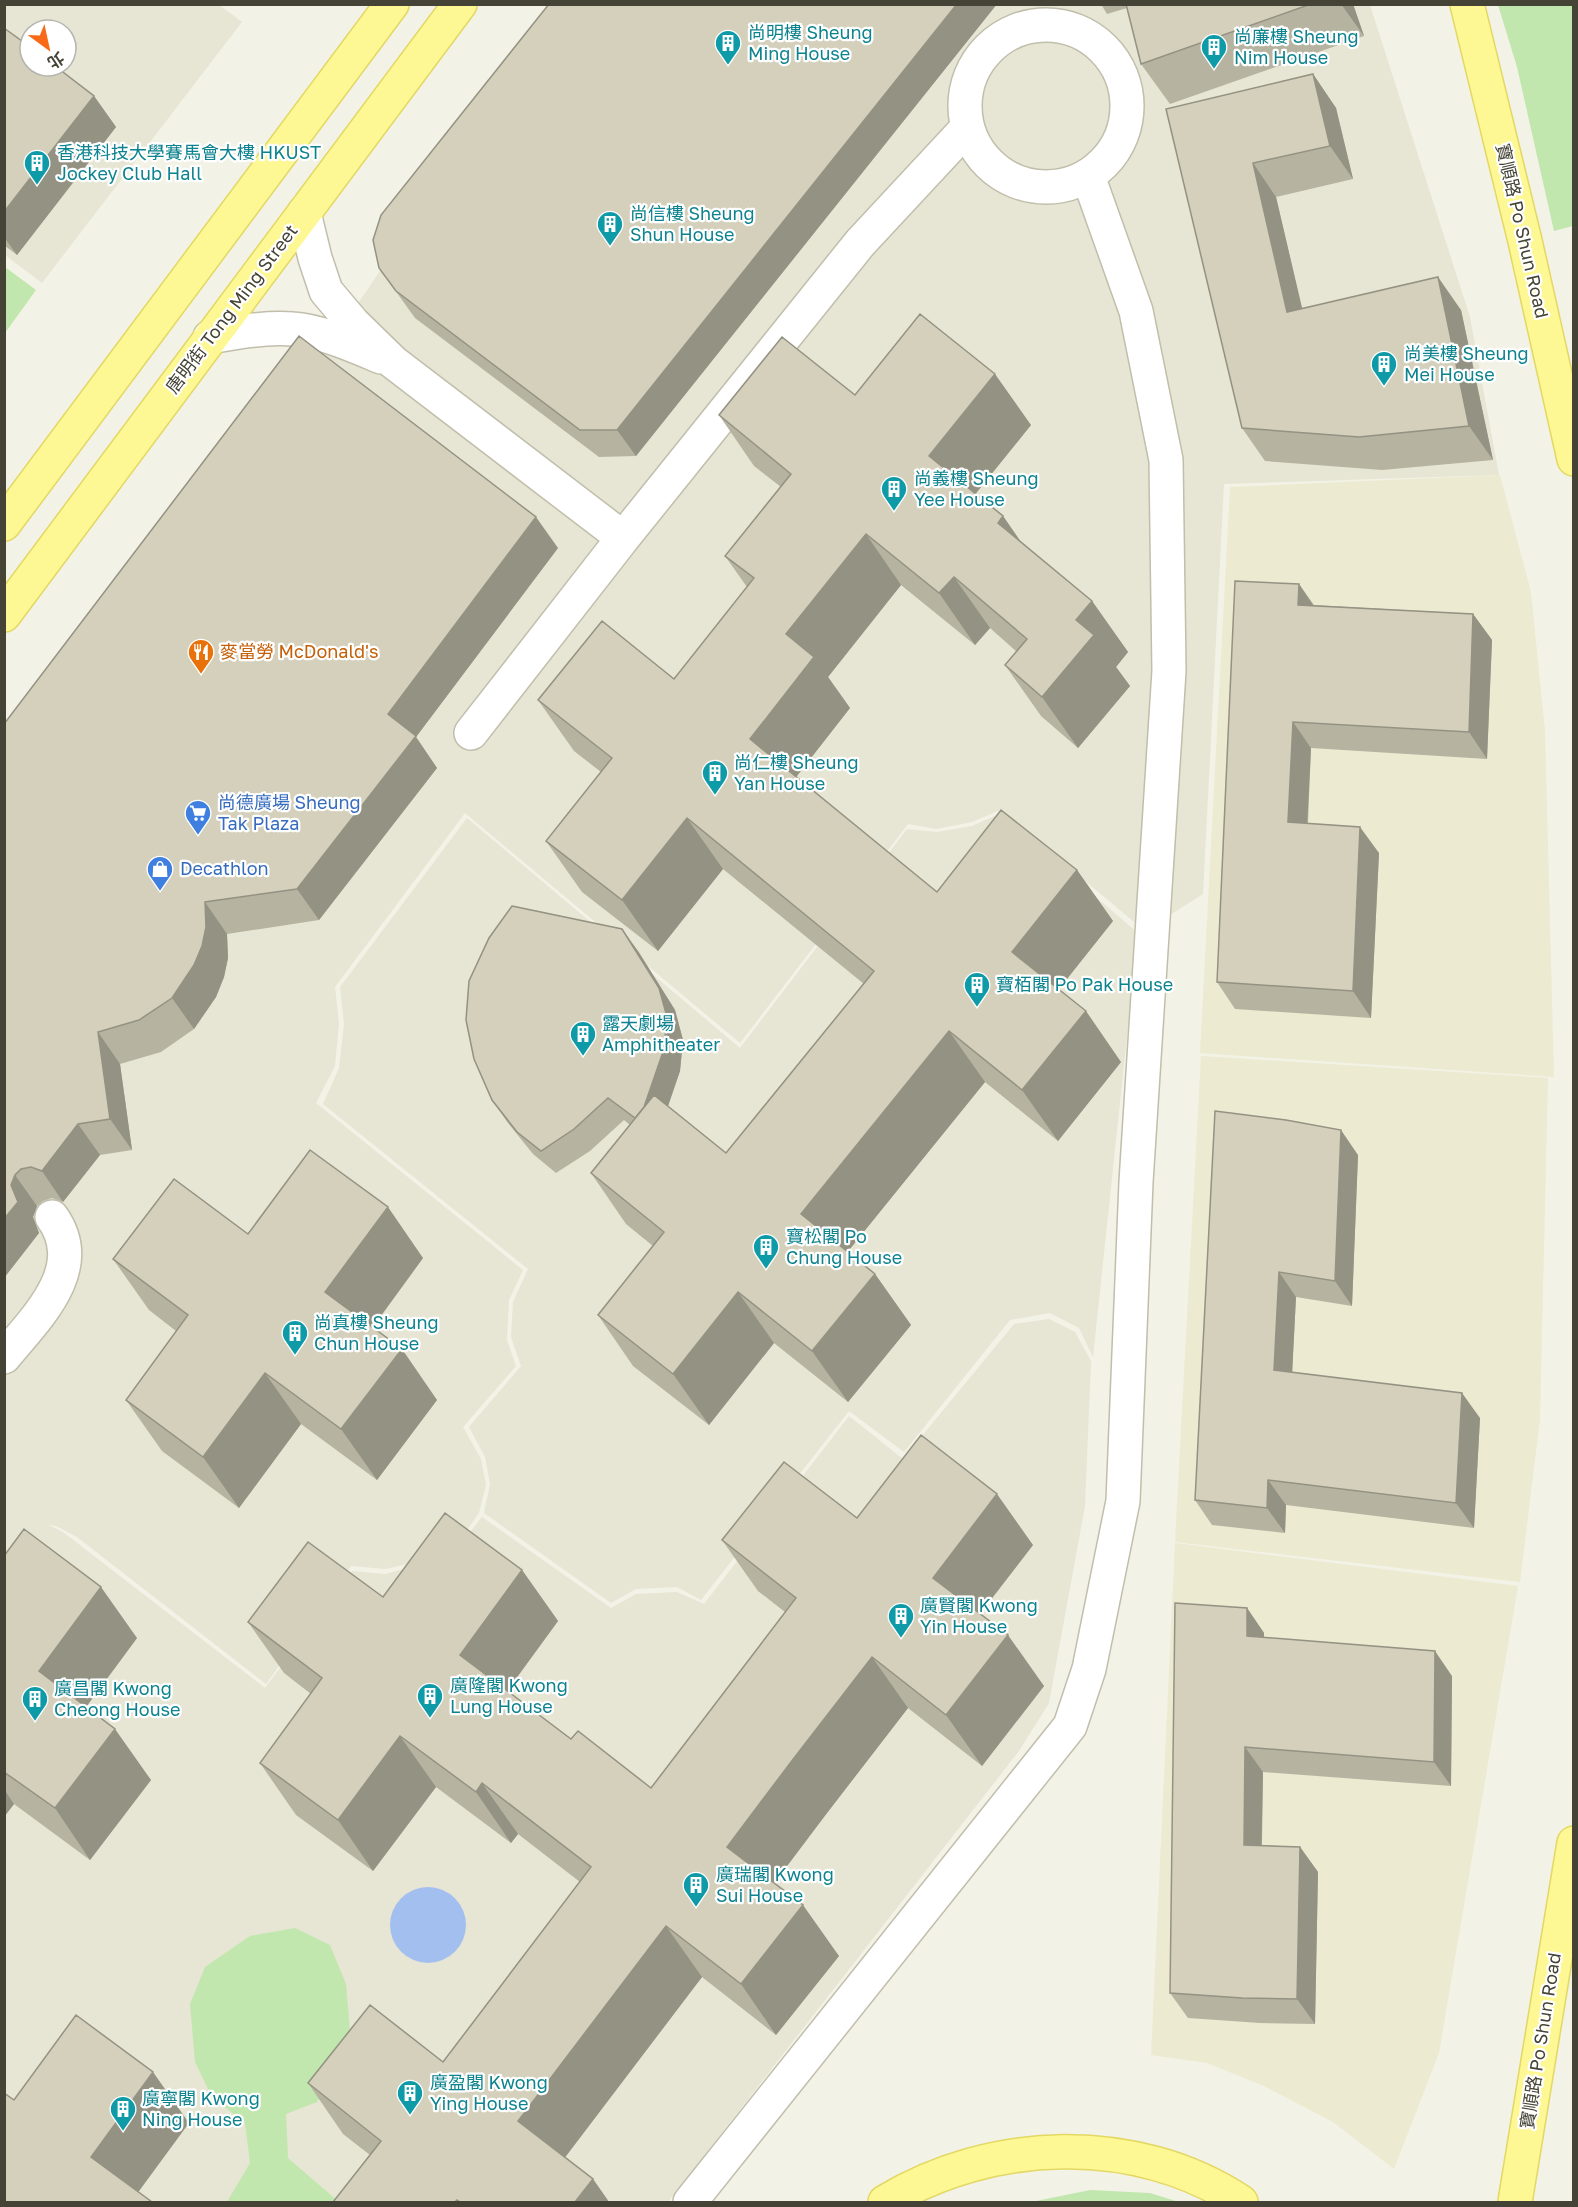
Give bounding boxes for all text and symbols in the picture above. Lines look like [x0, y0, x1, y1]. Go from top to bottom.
north arrow [18, 18, 78, 78]
place label: 尚明樓 Sheung Ming House [748, 21, 873, 64]
place label: 尚廉樓 Sheung Nim House [1234, 25, 1359, 68]
building icon: 尚明樓 Sheung Ming House [713, 28, 743, 66]
building icon: 尚廉樓 Sheung Nim House [1199, 32, 1229, 70]
text: 北 [44, 48, 68, 73]
place label: 香港科技大學賽馬會大樓 HKUST Jockey Club Hall [57, 141, 321, 184]
street label: 寶順路 Po Shun Road [1492, 141, 1554, 320]
building icon: 香港科技大學賽馬會大樓 HKUST Jockey Club Hall [22, 148, 52, 186]
place label: 尚信樓 Sheung Shun House [630, 202, 755, 245]
building icon: 尚信樓 Sheung Shun House [595, 209, 625, 247]
street label: 唐明街 Tong Ming Street [161, 220, 302, 397]
place label: 尚美樓 Sheung Mei House [1404, 342, 1529, 385]
building icon: 尚美樓 Sheung Mei House [1369, 349, 1399, 387]
place label: 尚義樓 Sheung Yee House [914, 467, 1039, 510]
building icon: 尚義樓 Sheung Yee House [879, 474, 909, 512]
restaurant icon: 麥當勞 McDonald's [186, 637, 216, 675]
place label: 麥當勞 McDonald's [220, 640, 379, 662]
place label: 尚仁樓 Sheung Yan House [734, 751, 859, 794]
building icon: 尚仁樓 Sheung Yan House [700, 758, 730, 796]
place label: 尚德廣場 Sheung Tak Plaza [218, 791, 361, 834]
supermarket icon: 尚德廣場 Sheung Tak Plaza [183, 798, 213, 836]
shop icon: Decathlon [145, 854, 175, 892]
place label: Decathlon [180, 857, 269, 879]
building icon: 寶栢閣 Po Pak House [962, 970, 992, 1008]
place label: 寶栢閣 Po Pak House [996, 973, 1173, 995]
place label: 露天劇場 Amphitheater [602, 1012, 720, 1055]
building icon: 露天劇場 Amphitheater [568, 1019, 598, 1057]
place label: 寶松閣 Po Chung House [786, 1225, 902, 1268]
building icon: 寶松閣 Po Chung House [751, 1232, 781, 1270]
place label: 尚真樓 Sheung Chun House [314, 1311, 439, 1354]
building icon: 尚真樓 Sheung Chun House [280, 1318, 310, 1356]
place label: 廣賢閣 Kwong Yin House [920, 1594, 1038, 1637]
building icon: 廣賢閣 Kwong Yin House [886, 1601, 916, 1639]
place label: 廣隆閣 Kwong Lung House [450, 1674, 568, 1717]
place label: 廣昌閣 Kwong Cheong House [54, 1677, 181, 1720]
building icon: 廣隆閣 Kwong Lung House [415, 1681, 445, 1719]
building icon: 廣昌閣 Kwong Cheong House [20, 1684, 50, 1722]
place label: 廣瑞閣 Kwong Sui House [716, 1863, 834, 1906]
building icon: 廣瑞閣 Kwong Sui House [681, 1870, 711, 1908]
street label: 寶順路 Po Shun Road [1515, 1951, 1565, 2131]
place label: 廣盈閣 Kwong Ying House [430, 2071, 548, 2114]
building icon: 廣盈閣 Kwong Ying House [395, 2078, 425, 2116]
place label: 廣寧閣 Kwong Ning House [142, 2087, 260, 2130]
building icon: 廣寧閣 Kwong Ning House [108, 2094, 138, 2132]

